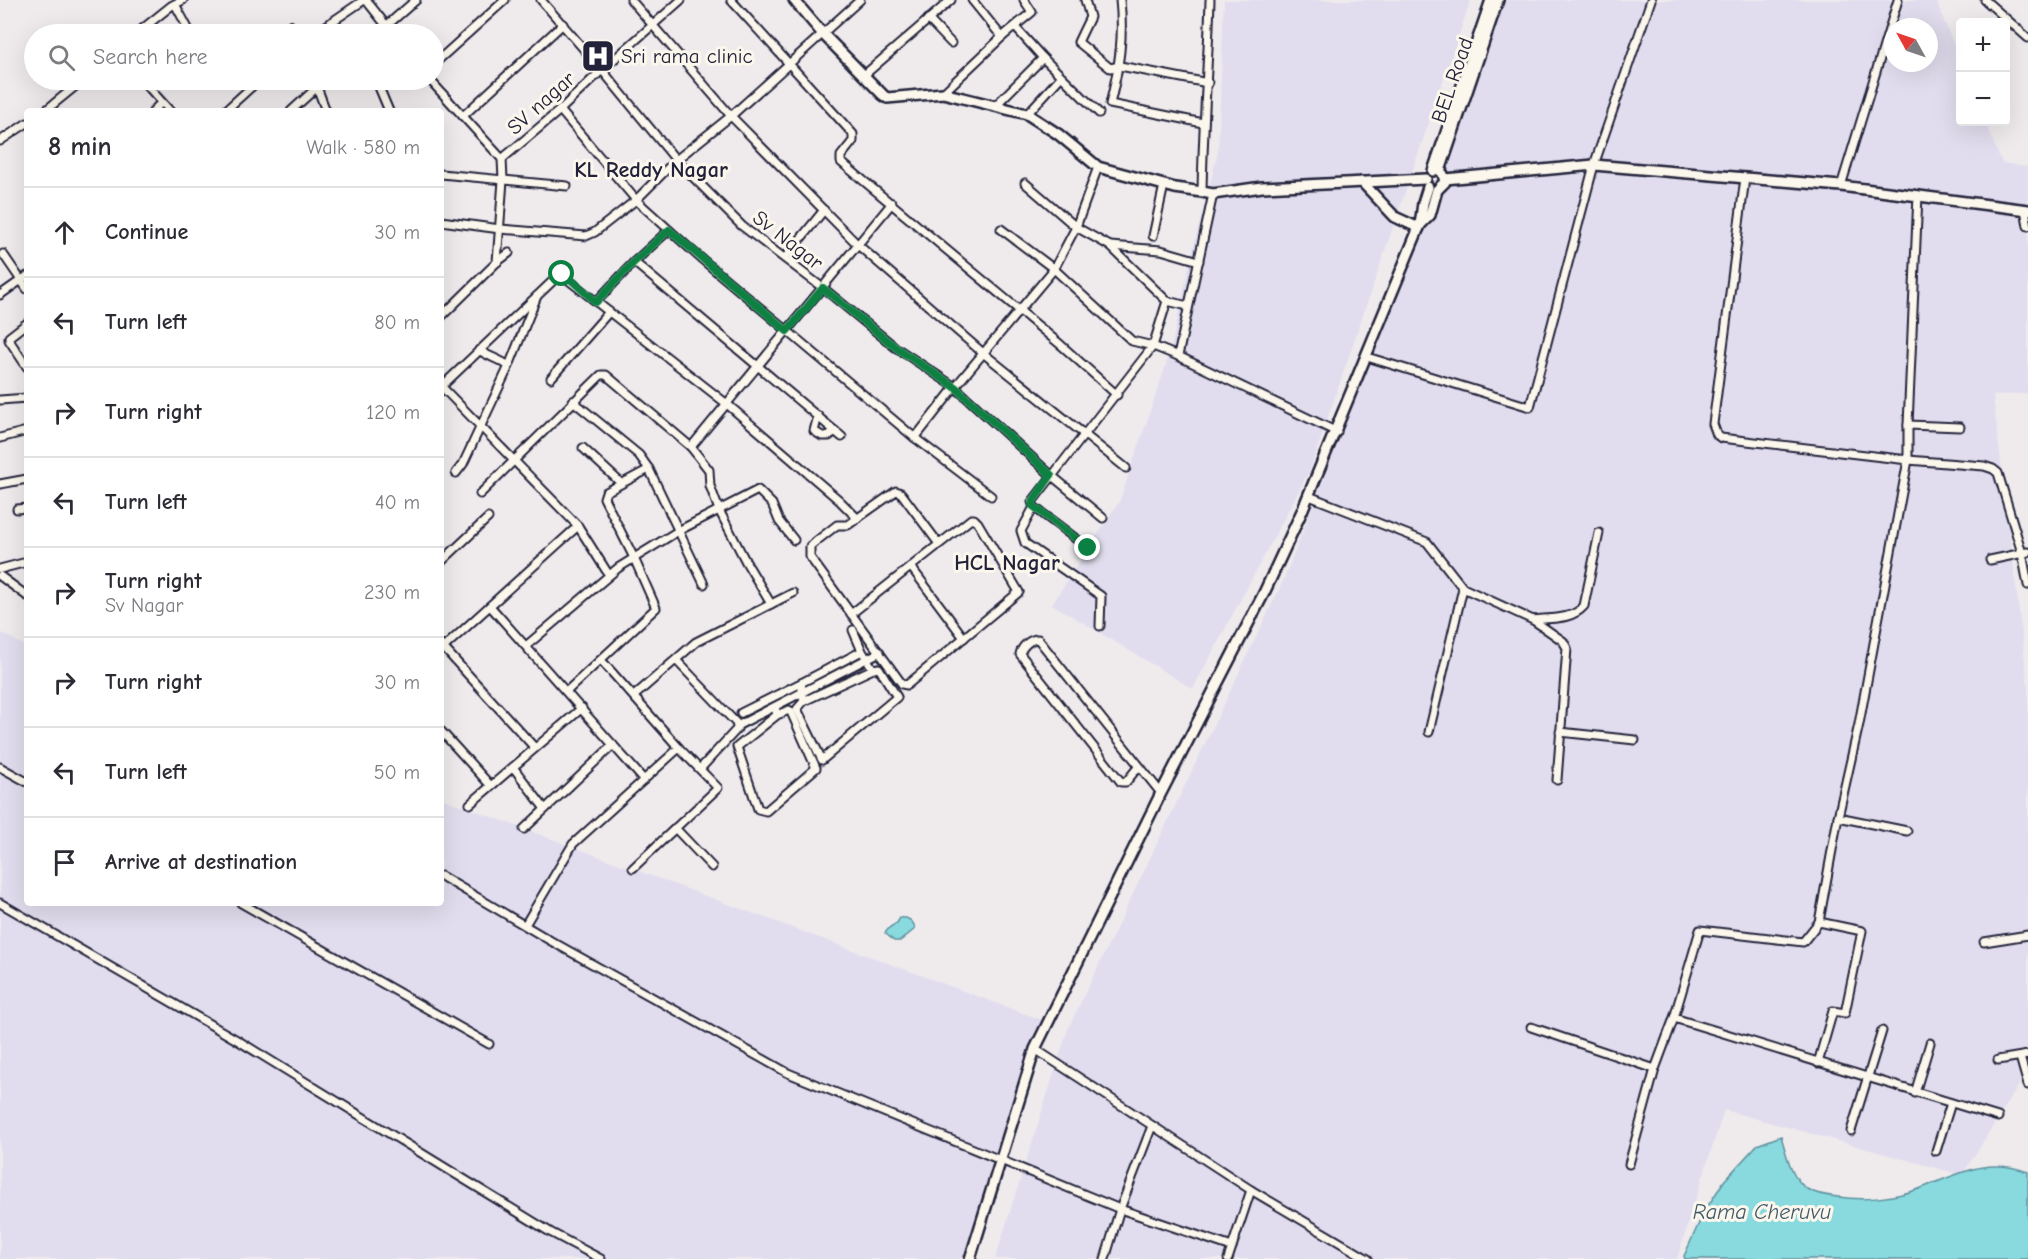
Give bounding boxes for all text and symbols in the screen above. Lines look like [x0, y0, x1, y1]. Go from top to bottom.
north arrow [1884, 18, 1938, 72]
map controls [1956, 18, 2010, 126]
button: + [1956, 18, 2010, 72]
search box [24, 24, 444, 90]
street label: BEL Road [1426, 34, 1478, 126]
hospital icon: Sri rama clinic [580, 38, 616, 74]
icon: search [45, 41, 78, 74]
text: Search here [93, 44, 208, 70]
place label: Sri rama clinic [621, 44, 753, 68]
street label: SV nagar [502, 66, 580, 140]
button: − [1956, 72, 2010, 126]
text: 8 min [48, 132, 112, 162]
text: Walk · 580 m [306, 136, 420, 159]
district label: KL Reddy Nagar [574, 157, 728, 183]
street label: Sv Nagar [748, 205, 828, 275]
icon: ahead [48, 216, 81, 249]
text: Continue [105, 219, 188, 245]
text: 30 m [374, 221, 420, 244]
route start [548, 260, 574, 286]
icon: left [48, 306, 81, 339]
text: Turn left [105, 309, 187, 335]
text: 80 m [374, 311, 420, 334]
icon: right [48, 396, 81, 429]
text: Turn right [105, 399, 202, 425]
text: 120 m [366, 401, 420, 424]
icon: left [48, 486, 81, 519]
text: Turn left [105, 489, 187, 515]
text: 40 m [375, 491, 420, 514]
route end [1074, 534, 1100, 560]
district label: HCL Nagar [954, 550, 1060, 576]
text: Turn right [105, 568, 202, 594]
icon: right [48, 576, 81, 609]
text: 230 m [364, 581, 420, 604]
text: Sv Nagar [105, 594, 183, 617]
icon: right [48, 666, 81, 699]
text: Turn right [105, 669, 202, 695]
text: 30 m [374, 671, 420, 694]
icon: left [48, 756, 81, 789]
text: Turn left [105, 759, 187, 785]
text: 50 m [374, 761, 420, 784]
icon: arrive [48, 846, 81, 879]
text: Arrive at destination [105, 849, 297, 875]
water label: Rama Cheruvu [1693, 1199, 1831, 1225]

